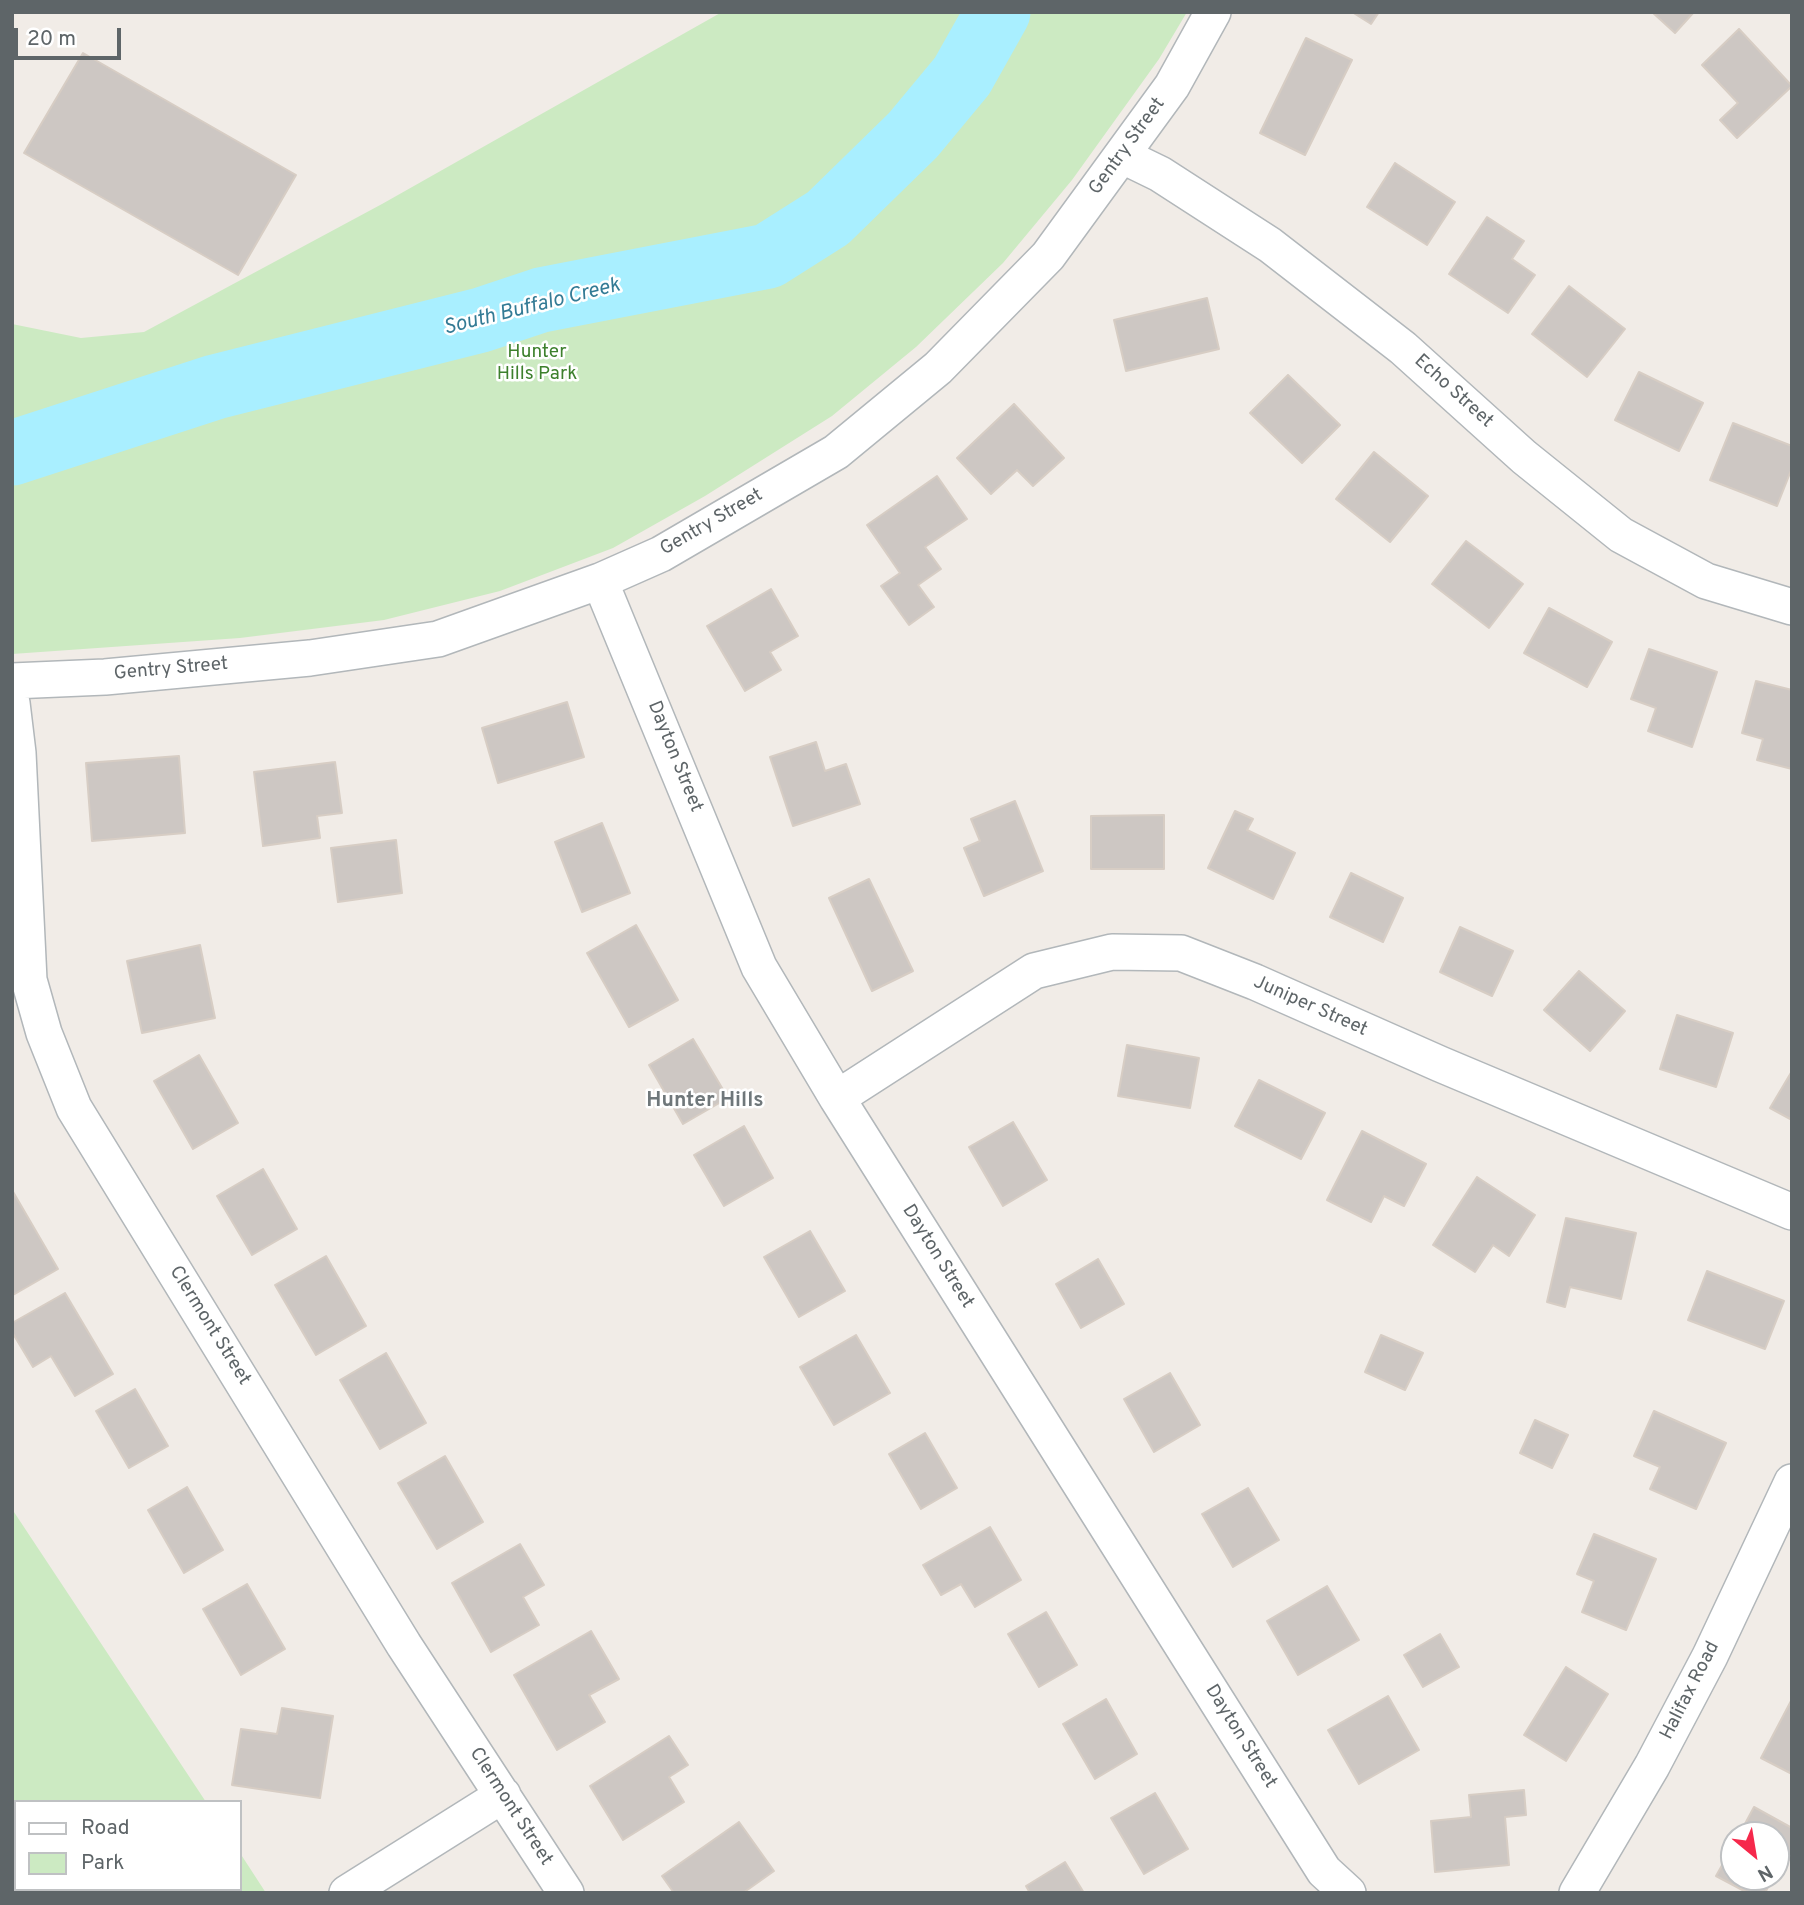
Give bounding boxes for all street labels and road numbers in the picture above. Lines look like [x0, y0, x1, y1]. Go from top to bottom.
street label: Gentry Street [1085, 94, 1171, 200]
street label: Echo Street [1409, 351, 1497, 433]
street label: Gentry Street [657, 484, 767, 562]
street label: Gentry Street [113, 654, 229, 686]
street label: Dayton Street [641, 698, 707, 816]
street label: Juniper Street [1249, 972, 1371, 1042]
street label: Dayton Street [896, 1201, 978, 1313]
street label: Clermont Street [163, 1262, 255, 1390]
street label: Halifax Road [1656, 1638, 1726, 1744]
street label: Dayton Street [1199, 1681, 1281, 1793]
street label: Clermont Street [463, 1744, 557, 1870]

